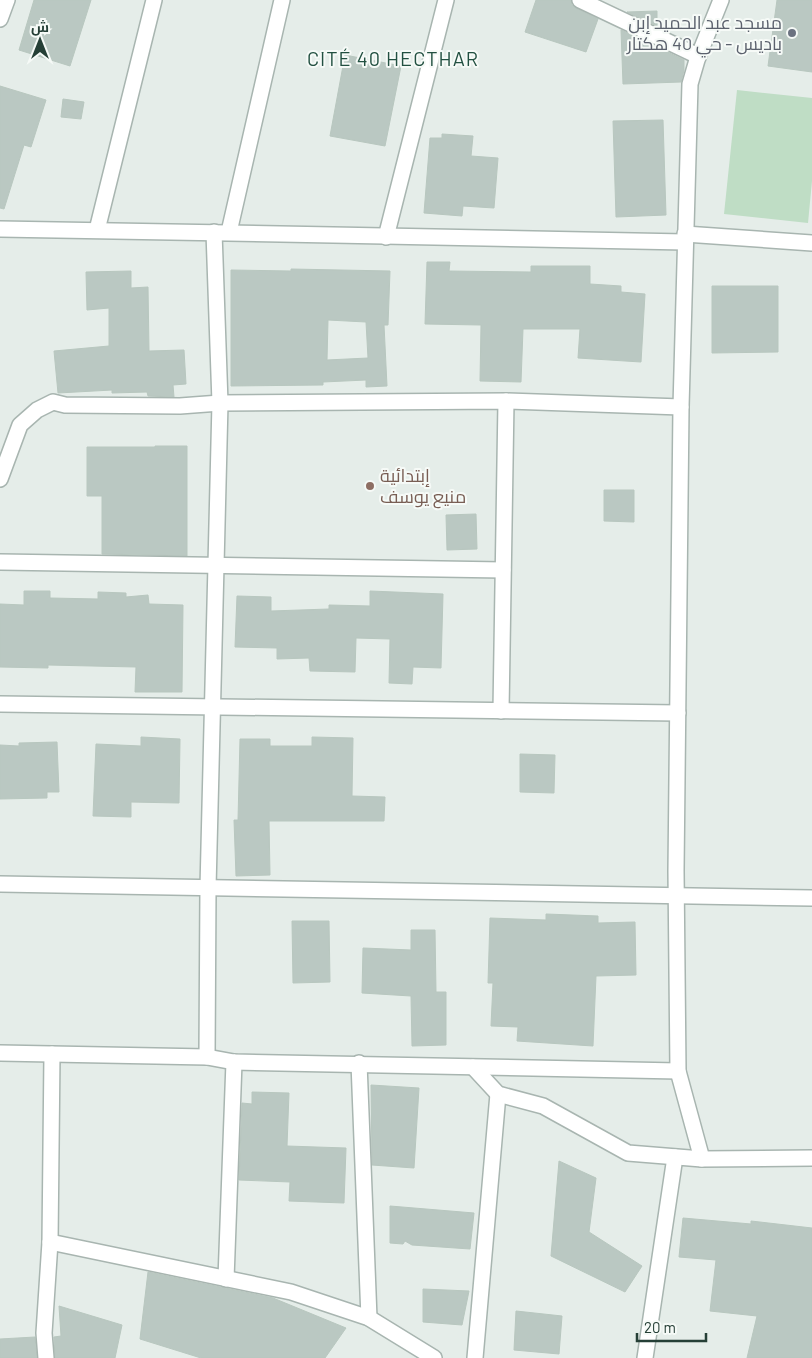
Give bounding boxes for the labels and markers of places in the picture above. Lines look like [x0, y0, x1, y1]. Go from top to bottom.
place label: مسجد عبد الحميد إبن باديس - حي 40 هكتار [626, 11, 782, 58]
marker: مسجد عبد الحميد إبن باديس - حي 40 هكتار [786, 27, 798, 39]
place label: إبتدائية منيع يوسف [380, 464, 466, 509]
marker: إبتدائية منيع يوسف [364, 480, 376, 492]

